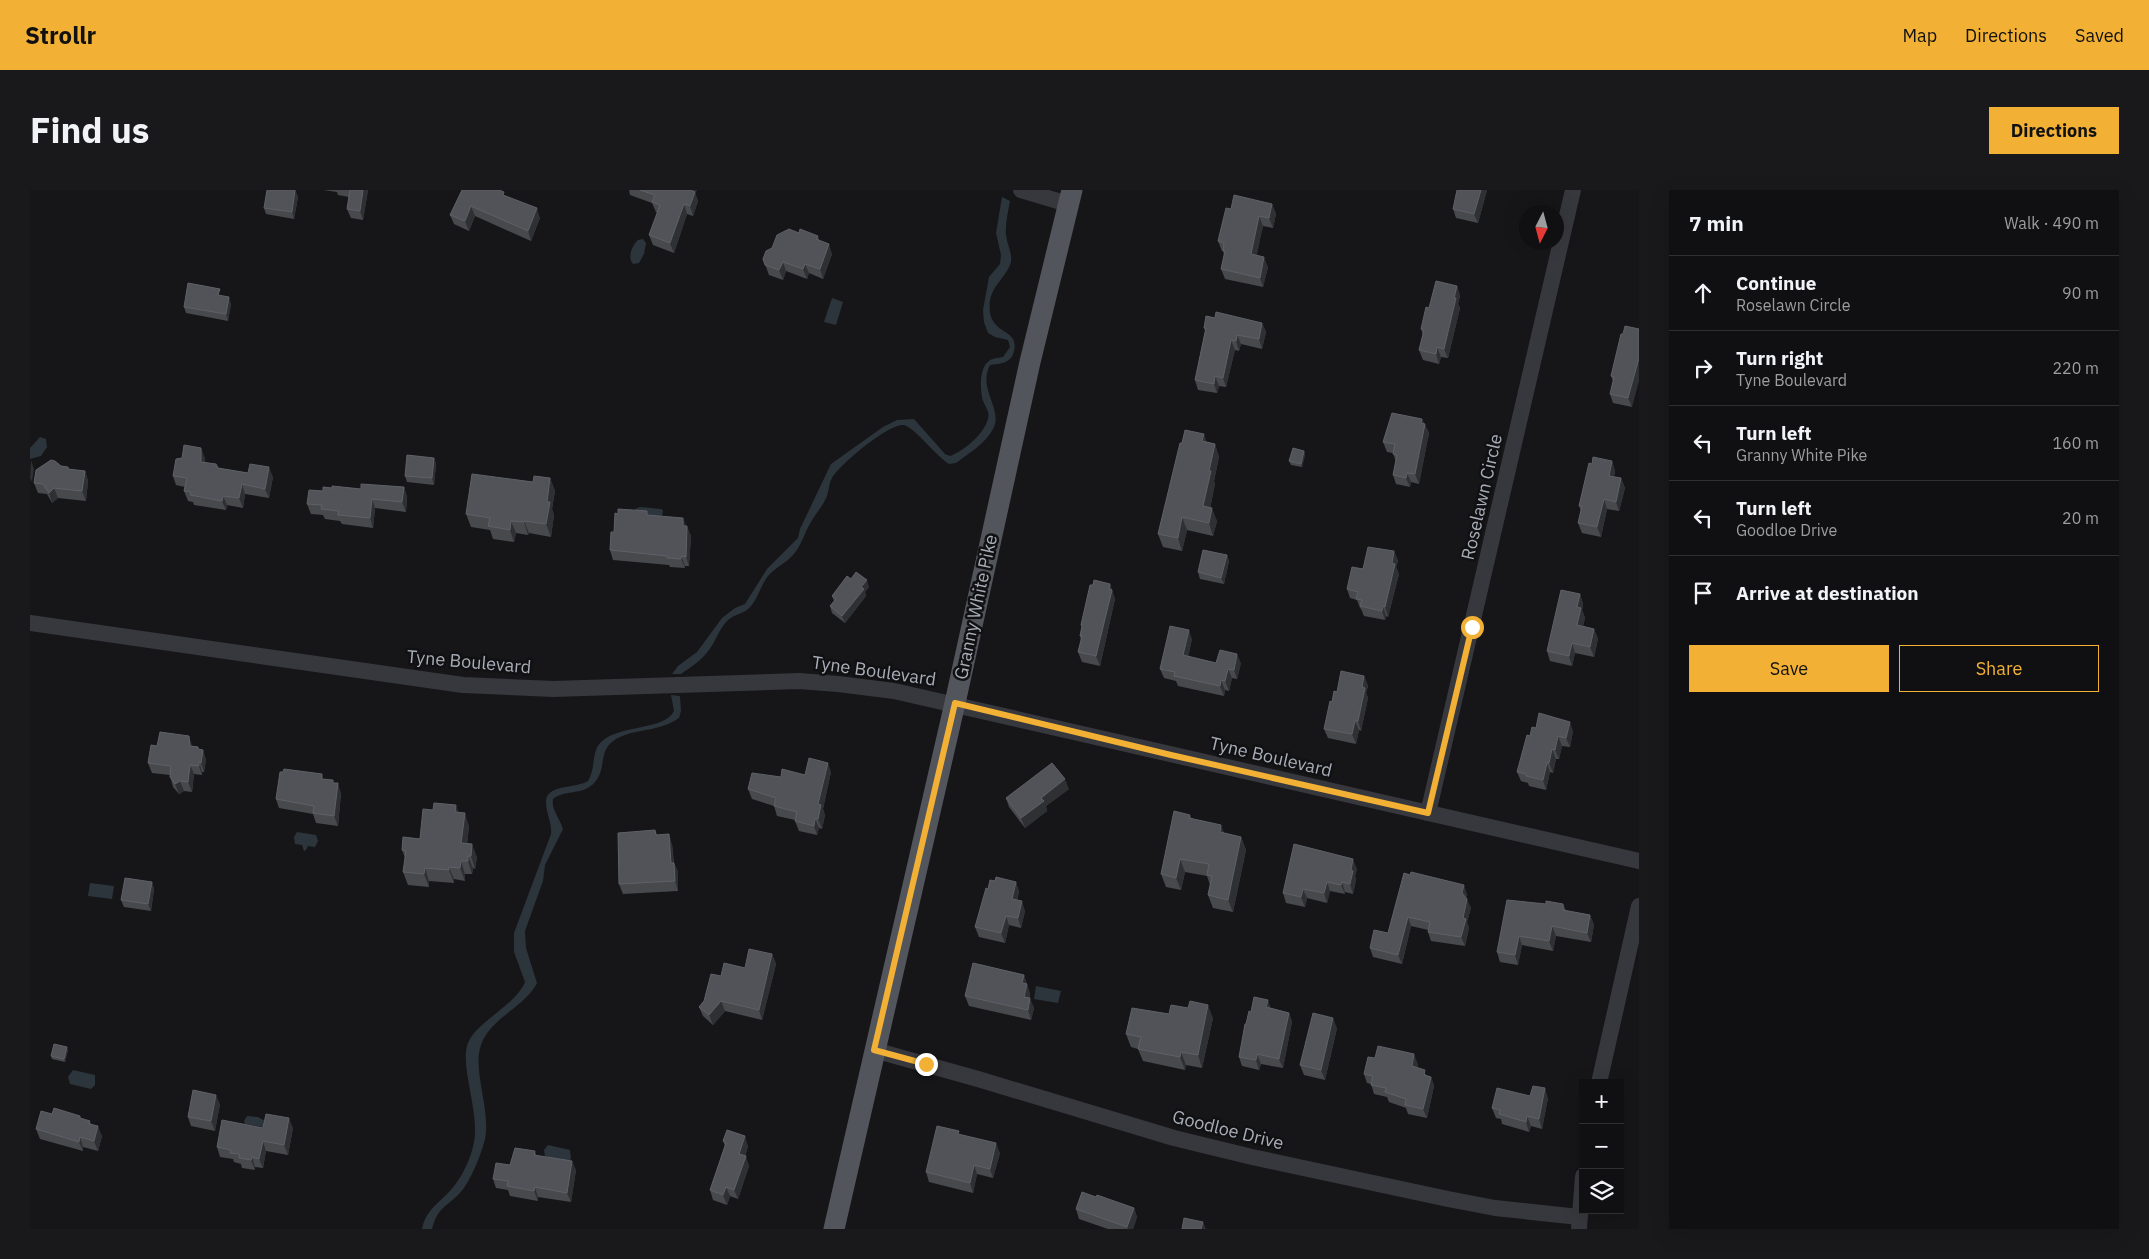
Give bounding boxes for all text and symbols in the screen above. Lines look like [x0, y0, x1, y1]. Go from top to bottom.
text: Strollr [25, 19, 96, 51]
text: Map [1902, 24, 1937, 47]
text: Directions [1965, 24, 2047, 47]
text: Saved [2075, 24, 2124, 47]
text: Find us [30, 107, 149, 153]
button: Directions [1989, 107, 2119, 154]
north arrow [1519, 205, 1564, 250]
text: 7 min [1689, 209, 1744, 237]
text: Walk · 490 m [2004, 213, 2099, 233]
text: Continue [1736, 271, 1816, 295]
icon: ahead [1689, 279, 1717, 307]
text: 90 m [2062, 283, 2099, 303]
text: Roselawn Circle [1736, 295, 1850, 315]
text: Turn right [1736, 346, 1823, 370]
icon: right [1689, 354, 1717, 382]
text: 220 m [2052, 358, 2099, 378]
text: Tyne Boulevard [1736, 370, 1847, 390]
text: Turn left [1736, 421, 1812, 445]
icon: left [1689, 429, 1717, 457]
street label: Roselawn Circle [1456, 431, 1507, 562]
text: 160 m [2052, 433, 2099, 453]
text: Granny White Pike [1736, 445, 1867, 465]
text: Turn left [1736, 496, 1812, 520]
icon: left [1689, 504, 1717, 532]
text: 20 m [2062, 508, 2099, 528]
text: Goodloe Drive [1736, 520, 1837, 540]
street label: Granny White Pike [949, 532, 1002, 682]
icon: arrive [1689, 579, 1717, 607]
text: Arrive at destination [1736, 581, 1919, 605]
route start [1461, 616, 1484, 639]
street label: Tyne Boulevard [406, 645, 532, 678]
button: Save [1689, 645, 1889, 692]
button: Share [1899, 645, 2099, 692]
street label: Tyne Boulevard [811, 650, 937, 691]
street label: Tyne Boulevard [1208, 731, 1335, 782]
route end [915, 1053, 938, 1076]
map controls [1579, 1079, 1624, 1214]
button: + [1579, 1079, 1624, 1124]
street label: Goodloe Drive [1170, 1105, 1286, 1154]
button: − [1579, 1124, 1624, 1169]
button: layers [1579, 1169, 1624, 1214]

